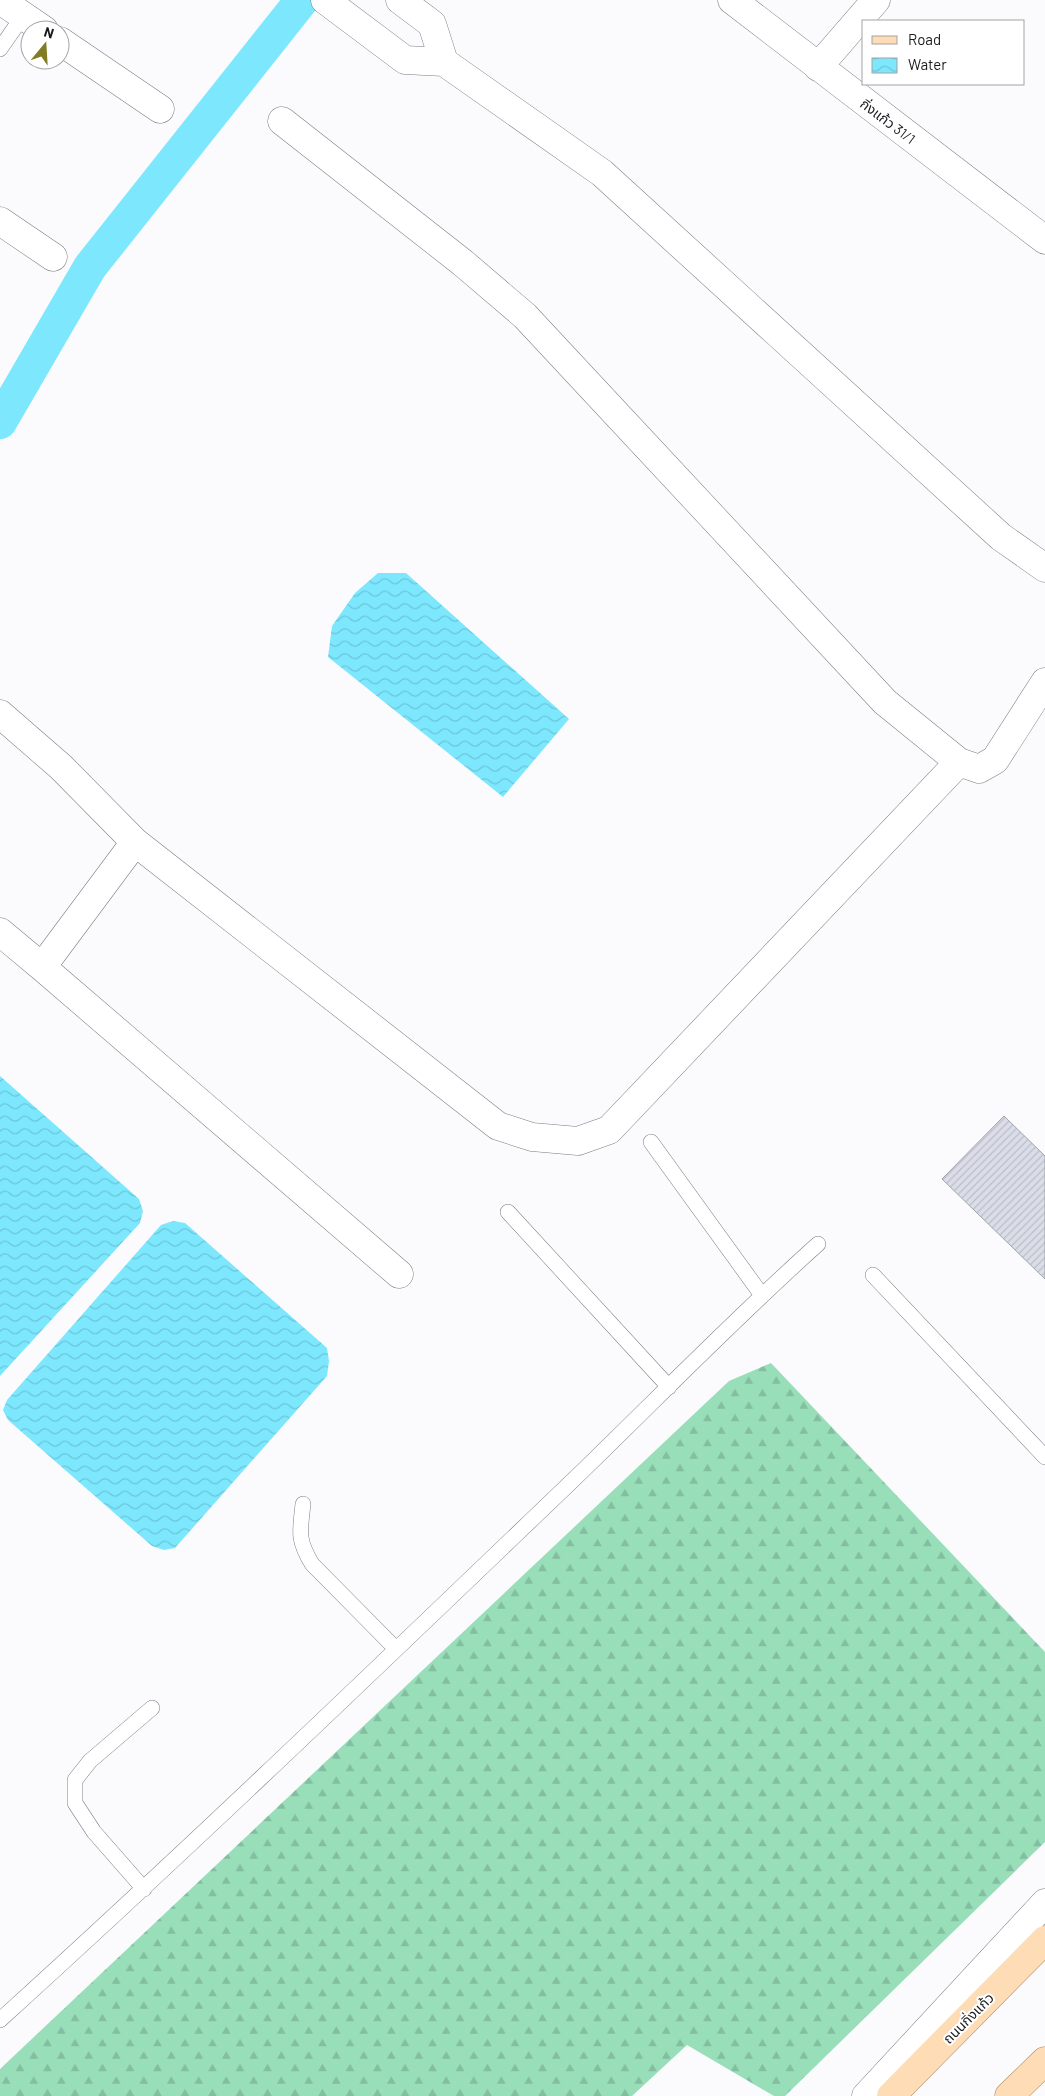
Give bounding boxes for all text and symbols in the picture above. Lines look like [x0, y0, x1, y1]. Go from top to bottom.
north arrow [20, 20, 70, 70]
legend [862, 20, 1025, 85]
text: N [42, 23, 56, 42]
text: Road [908, 30, 941, 48]
text: Water [908, 55, 947, 73]
street label: กิ่งแก้ว 31/1 [857, 95, 919, 147]
street label: ถนนกิ่งแก้ว [939, 1989, 997, 2047]

